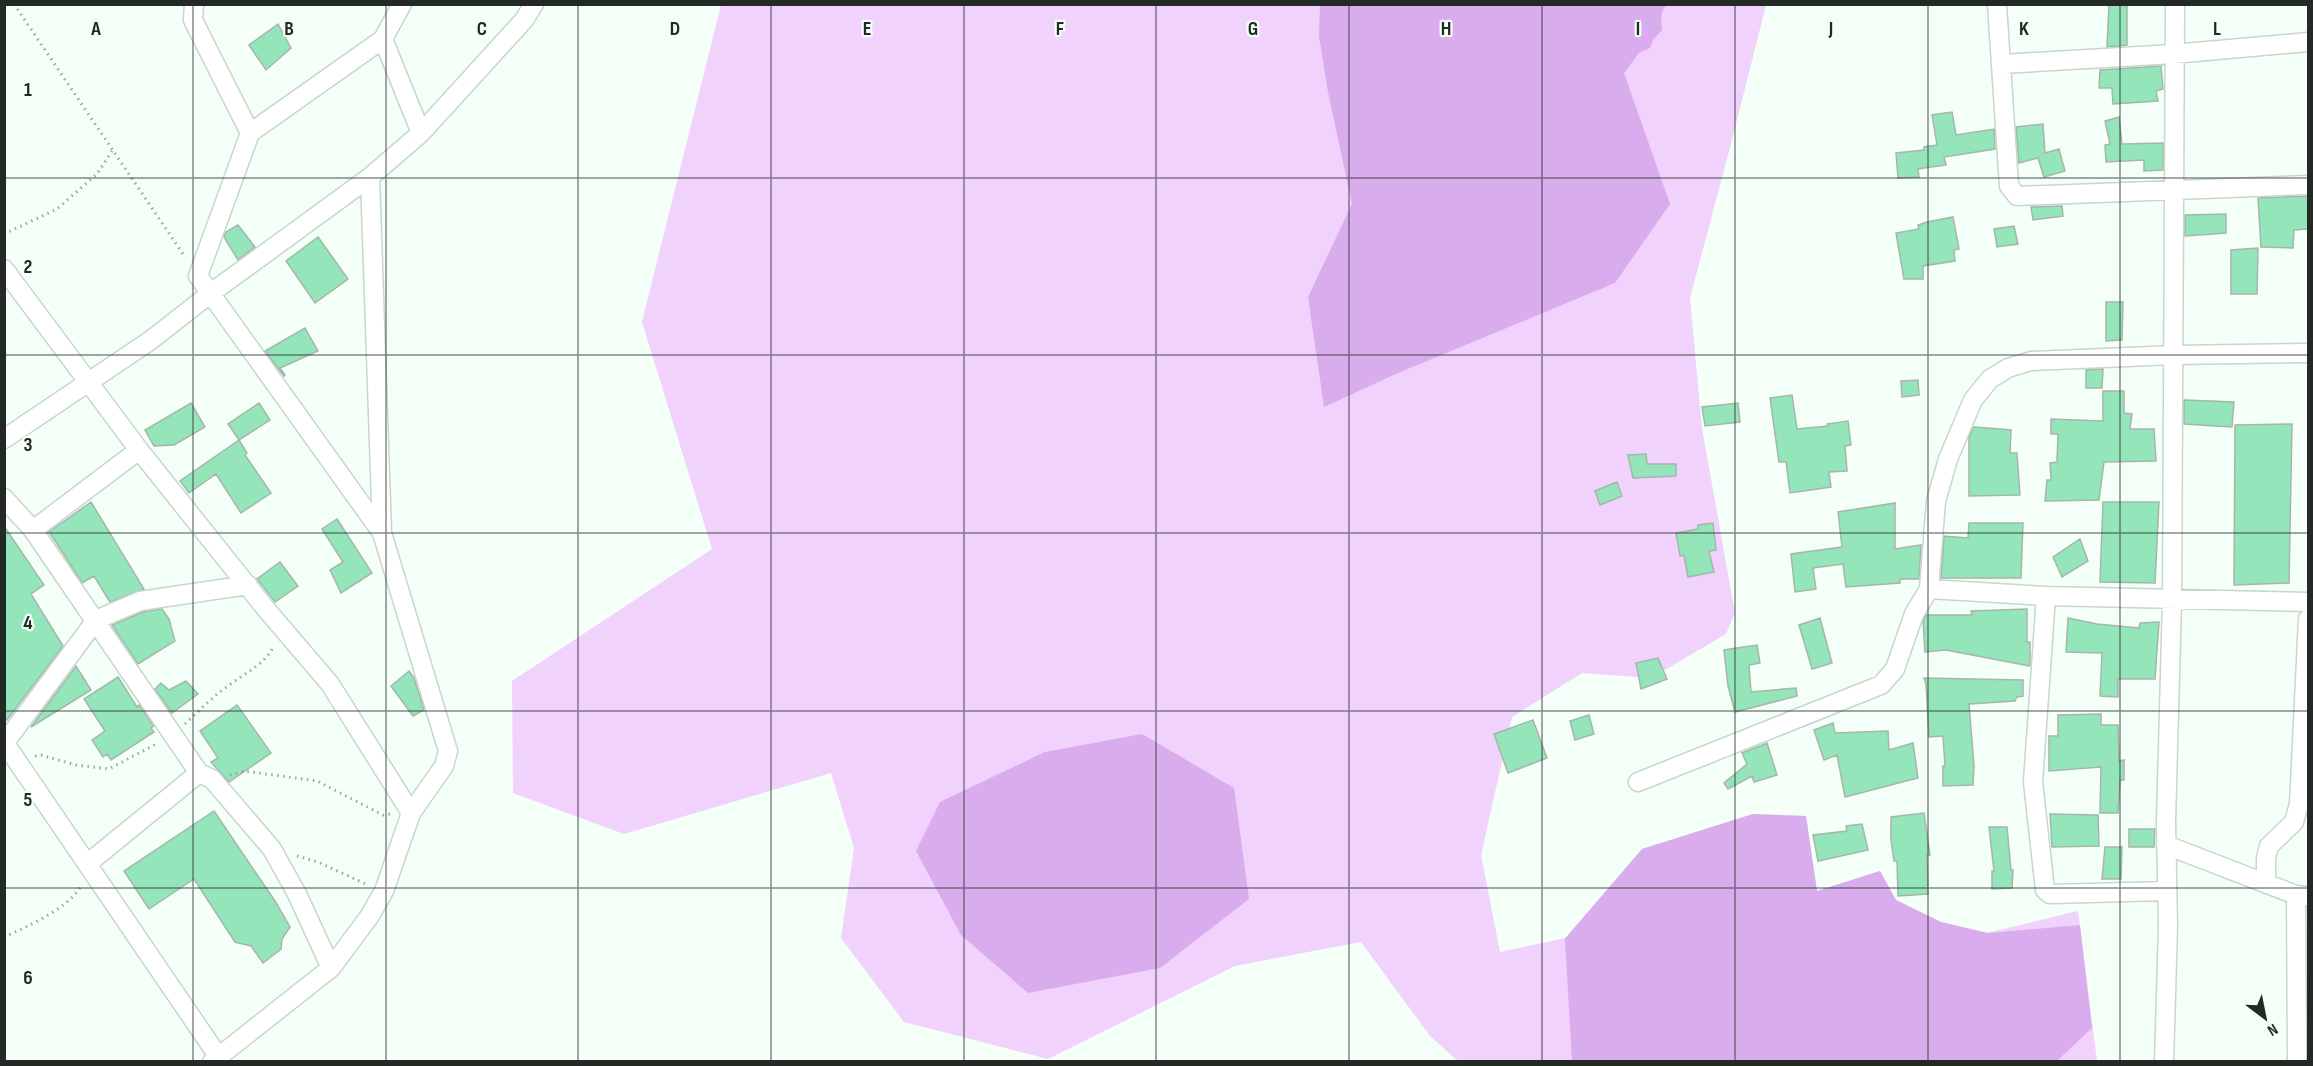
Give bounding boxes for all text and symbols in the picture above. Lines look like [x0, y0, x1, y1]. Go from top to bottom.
text: A [90, 17, 101, 41]
text: B [284, 17, 294, 41]
text: C [477, 17, 487, 41]
text: D [670, 17, 680, 41]
text: E [863, 17, 871, 41]
text: F [1056, 17, 1064, 41]
text: G [1248, 17, 1258, 41]
text: H [1441, 17, 1451, 41]
text: I [1636, 17, 1640, 41]
text: J [1828, 17, 1833, 41]
text: K [2019, 17, 2029, 41]
text: L [2213, 17, 2221, 41]
text: 1 [24, 78, 32, 102]
text: 2 [24, 255, 32, 279]
text: 3 [24, 433, 33, 457]
text: 4 [23, 611, 33, 635]
text: 5 [24, 788, 33, 812]
text: 6 [23, 966, 33, 990]
north arrow [2235, 988, 2295, 1048]
text: N [2263, 1019, 2281, 1040]

